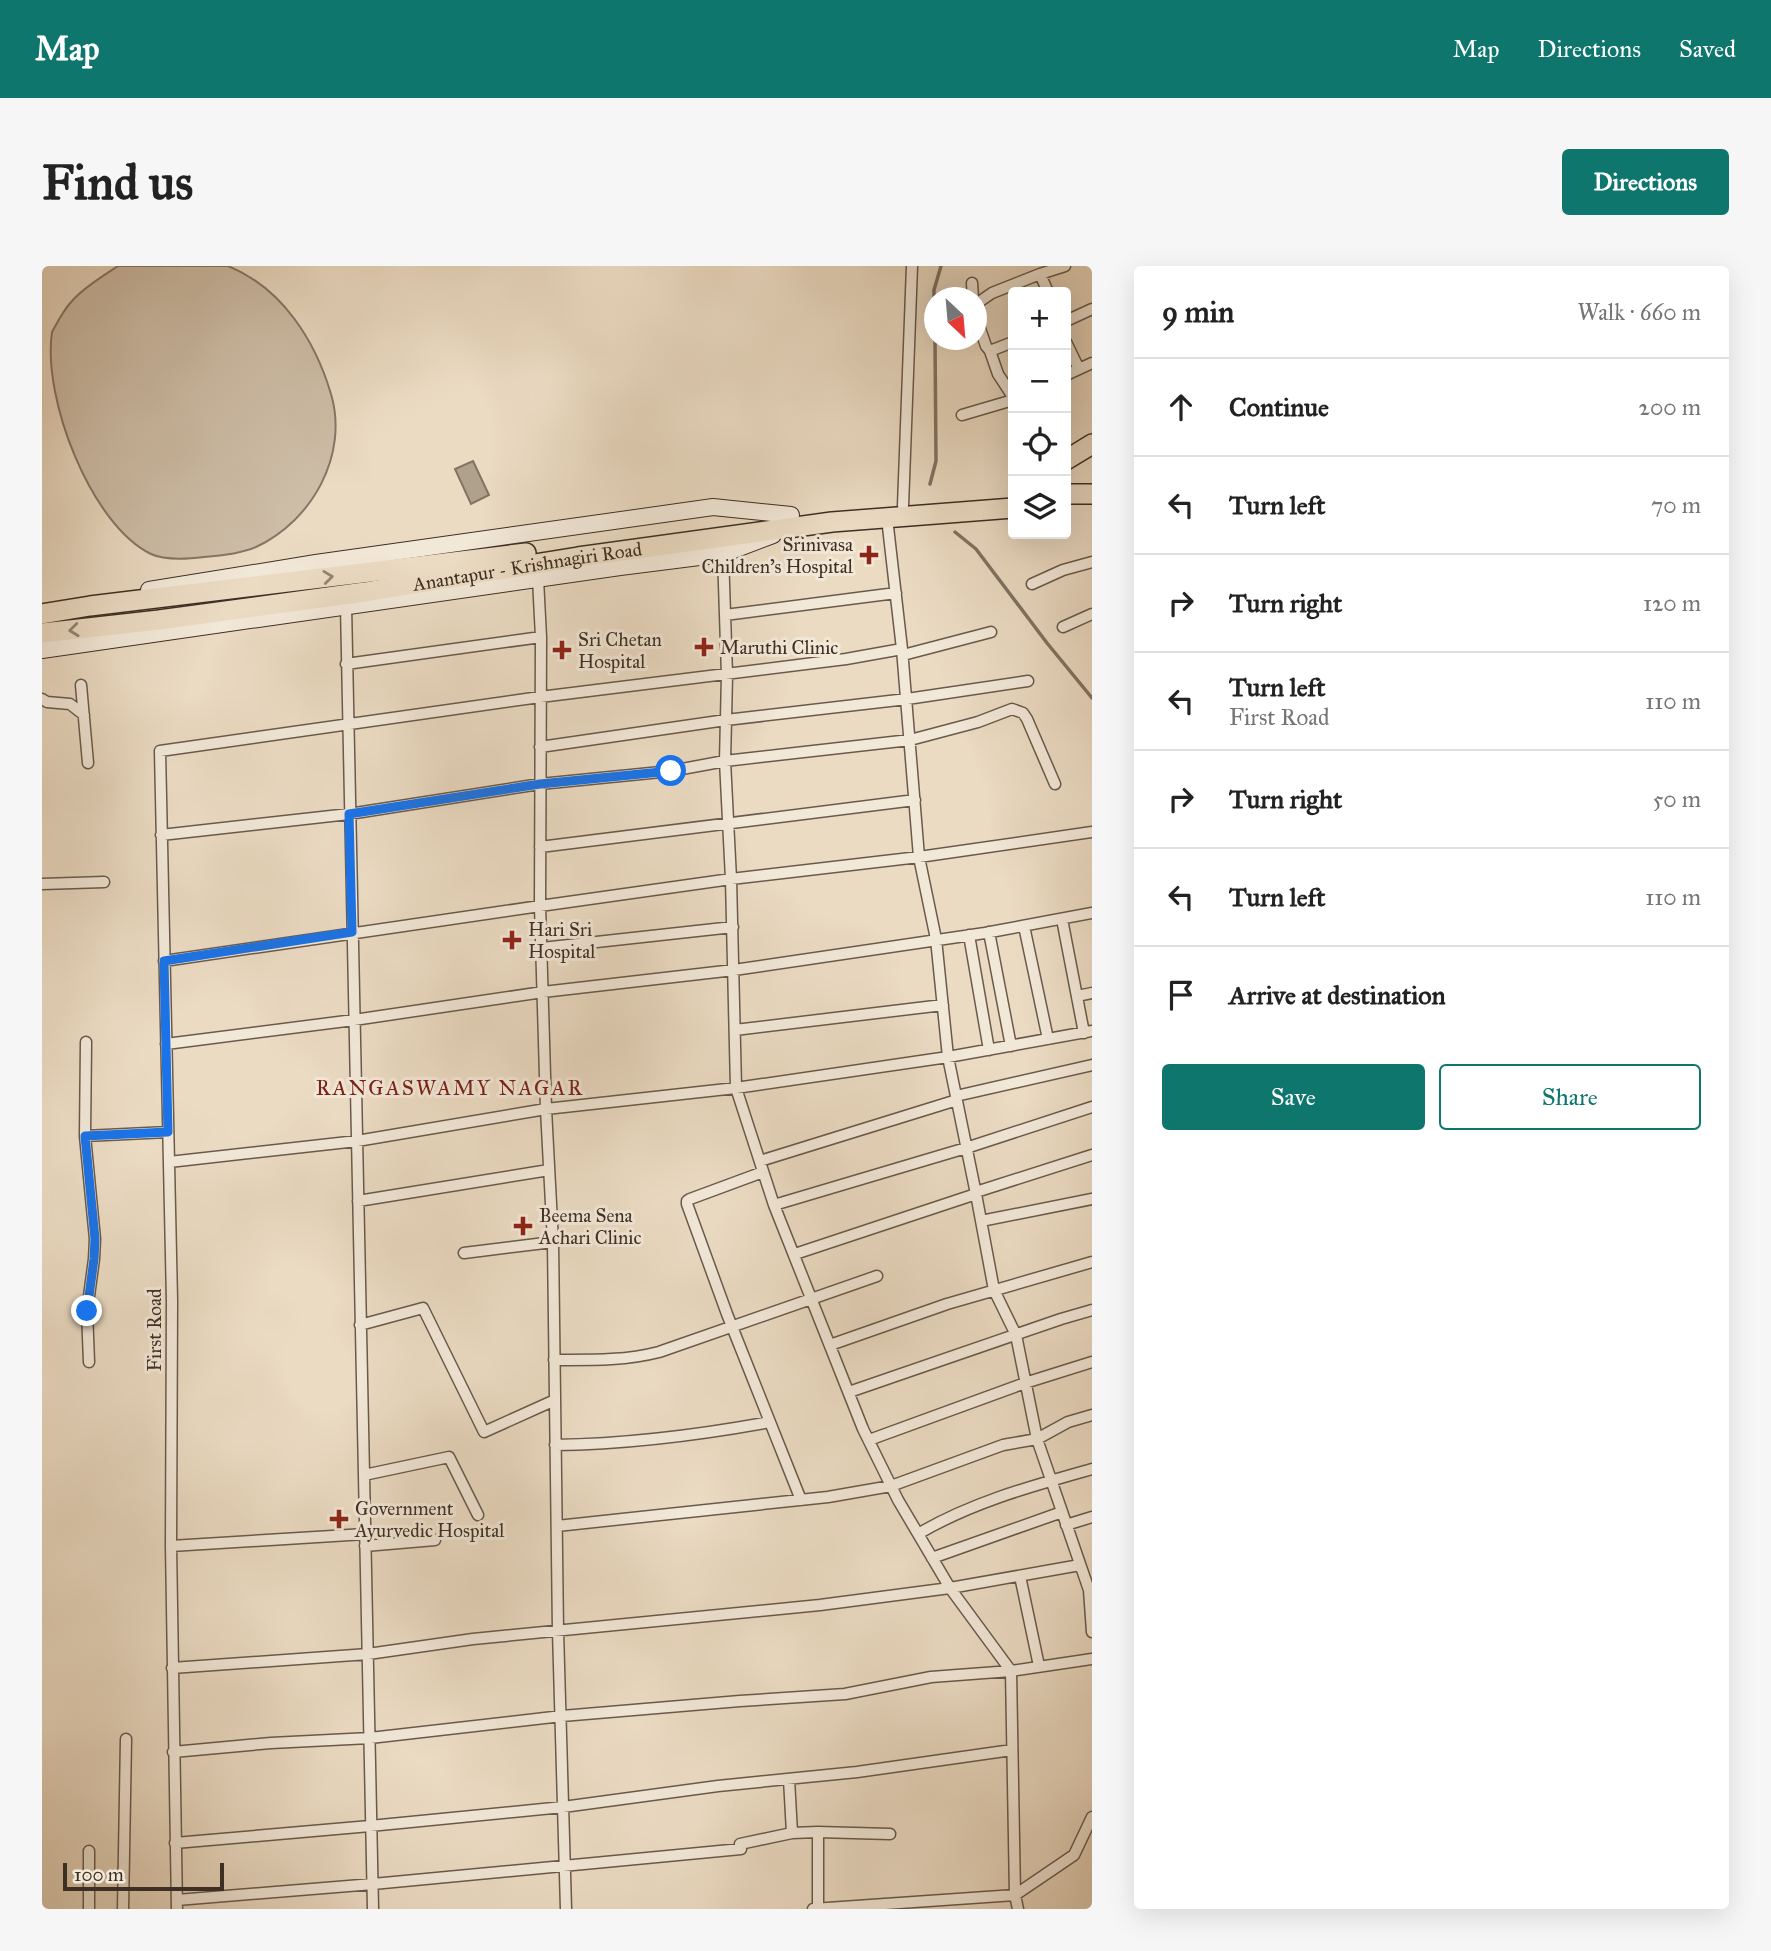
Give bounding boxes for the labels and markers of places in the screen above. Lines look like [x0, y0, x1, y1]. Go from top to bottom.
place label: Srinivasa Children's Hospital [701, 533, 854, 578]
marker: Srinivasa Children's Hospital [859, 545, 879, 565]
place label: Sri Chetan Hospital [578, 628, 662, 673]
place label: Maruthi Clinic [720, 636, 838, 659]
marker: Maruthi Clinic [694, 637, 714, 657]
marker: Sri Chetan Hospital [552, 640, 572, 660]
place label: Hari Sri Hospital [528, 918, 596, 963]
marker: Hari Sri Hospital [502, 930, 522, 950]
place label: Beema Sena Achari Clinic [538, 1204, 642, 1249]
marker: Beema Sena Achari Clinic [513, 1216, 533, 1236]
place label: Government Ayurvedic Hospital [354, 1497, 505, 1542]
marker: Government Ayurvedic Hospital [329, 1509, 349, 1529]

